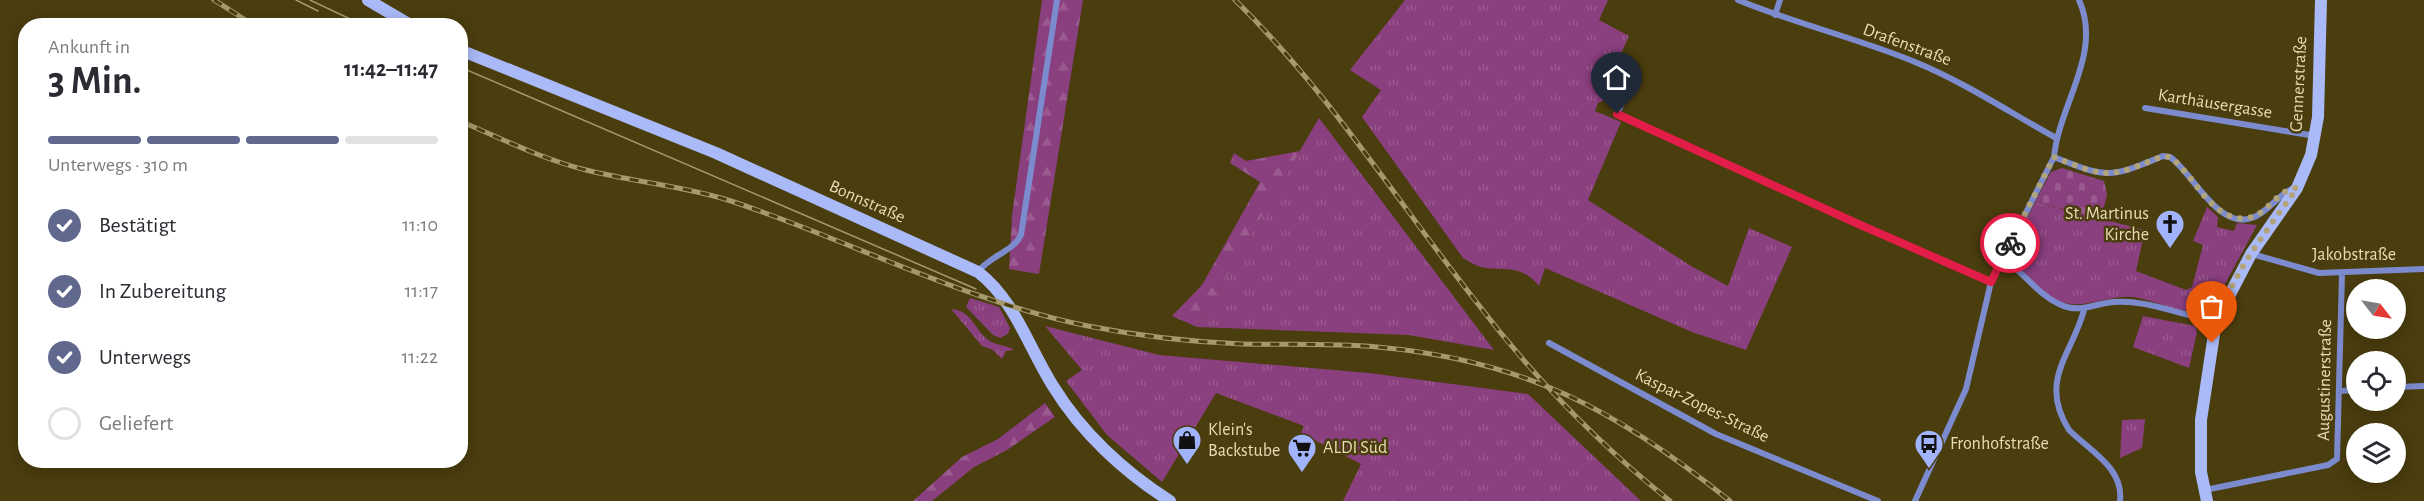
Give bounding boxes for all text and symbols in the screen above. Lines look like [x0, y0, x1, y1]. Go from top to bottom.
street label: Drafenstraße [1860, 21, 1954, 69]
street label: Gennerstraße [2288, 36, 2310, 132]
text: Ankunft in [48, 37, 130, 57]
pin [1591, 52, 1642, 114]
text: 11:42–11:47 [344, 58, 438, 80]
icon: home [1600, 61, 1633, 94]
text: 3 Min. [48, 62, 142, 101]
street label: Karthäusergasse [2157, 86, 2273, 122]
text: Unterwegs · 310 m [48, 155, 188, 175]
street label: Bonnstraße [826, 177, 908, 227]
place label: St. Martinus Kirche [2065, 205, 2149, 244]
church icon: St. Martinus Kirche [2154, 208, 2186, 250]
icon: check [48, 209, 81, 242]
courier [1980, 213, 2040, 273]
text: Bestätigt [99, 214, 176, 236]
text: 11:10 [402, 215, 438, 235]
icon: bike [1994, 227, 2027, 260]
street label: Jakobstraße [2312, 246, 2396, 264]
icon: check [48, 275, 81, 308]
north arrow [2346, 279, 2406, 339]
map controls [2346, 279, 2406, 483]
text: In Zubereitung [99, 280, 226, 302]
text: 11:17 [404, 281, 438, 301]
pin [2186, 281, 2237, 343]
icon: bag [2195, 290, 2228, 323]
street label: Augustinerstraße [2315, 319, 2335, 441]
icon: check [48, 341, 81, 374]
text: Unterwegs [99, 346, 191, 368]
text: 11:22 [401, 347, 438, 367]
button: locate [2346, 351, 2406, 411]
street label: Kaspar-Zopes-Straße [1632, 366, 1772, 446]
text: Geliefert [99, 412, 173, 434]
place label: Klein's Backstube [1208, 421, 1280, 460]
button: layers [2346, 423, 2406, 483]
shop icon: Klein's Backstube [1171, 424, 1203, 466]
bus stop icon: Fronhofstraße [1913, 428, 1945, 470]
supermarket icon: ALDI Süd [1286, 432, 1318, 474]
place label: Fronhofstraße [1950, 435, 2049, 453]
place label: ALDI Süd [1323, 439, 1387, 457]

